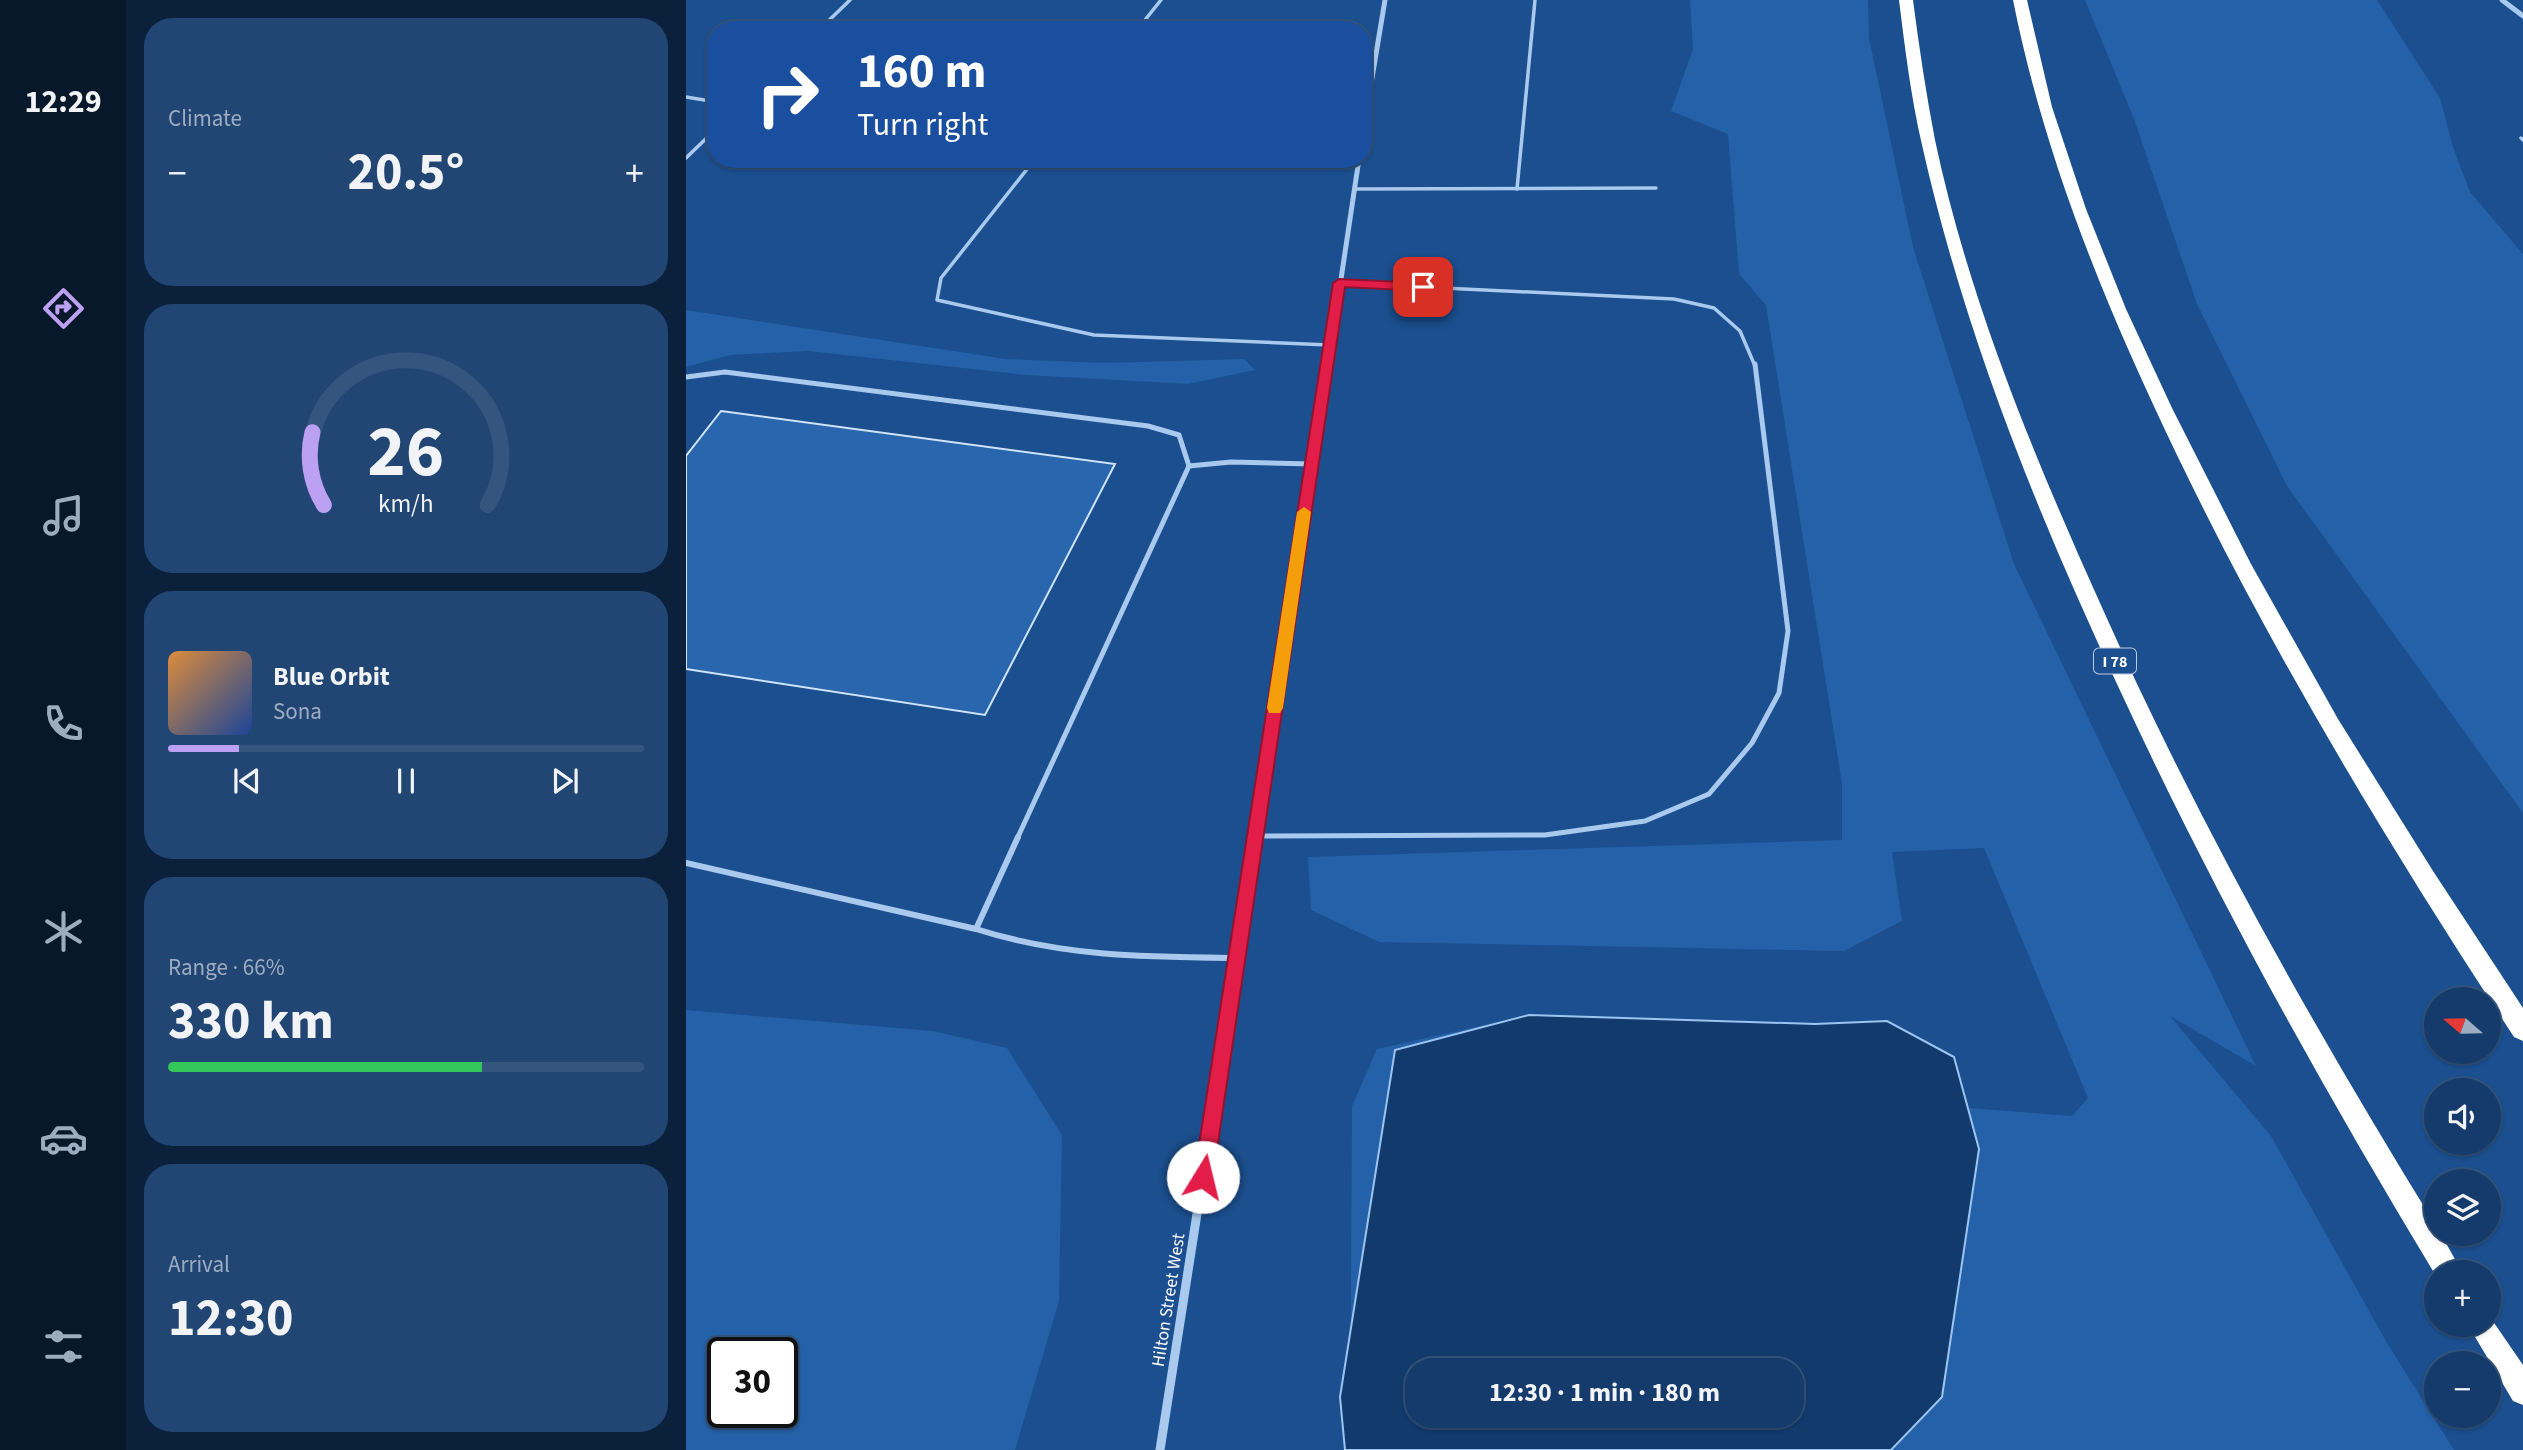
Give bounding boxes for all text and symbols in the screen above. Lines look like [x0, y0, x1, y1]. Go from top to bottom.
text: 160 m [857, 37, 986, 107]
icon: right [742, 49, 833, 140]
text: 12:29 [24, 79, 102, 125]
text: Climate [168, 102, 242, 135]
text: Turn right [857, 102, 988, 148]
text: 20.5° [348, 136, 464, 210]
text: − [168, 147, 187, 201]
text: + [625, 147, 644, 201]
pin [1393, 257, 1453, 317]
icon: arrive [1404, 268, 1442, 306]
icon: directions [39, 284, 88, 333]
text: 26 [368, 400, 444, 504]
text: km/h [378, 485, 434, 521]
icon: music [39, 491, 88, 540]
road number: I 78 [2094, 648, 2136, 674]
text: Blue Orbit [273, 658, 390, 695]
text: Sona [273, 695, 322, 728]
icon: phone [39, 699, 88, 748]
icon: previous [228, 762, 266, 800]
icon: pause [387, 762, 425, 800]
icon: next [546, 762, 584, 800]
icon: climate [39, 907, 88, 956]
text: Range · 66% [168, 951, 285, 984]
text: 330 km [168, 985, 334, 1059]
north arrow [2424, 987, 2501, 1064]
map controls [2424, 987, 2501, 1428]
button: sound [2424, 1078, 2501, 1155]
icon: car [39, 1114, 88, 1163]
position arrow [1166, 1140, 1240, 1214]
button: layers [2424, 1169, 2501, 1246]
street label: Hilton Street West [1146, 1232, 1191, 1369]
text: Arrival [168, 1248, 230, 1281]
button: + [2424, 1260, 2501, 1337]
text: 12:30 [168, 1282, 293, 1356]
icon: filters [39, 1322, 88, 1371]
speed limit sign: 30 [707, 1337, 798, 1428]
button: − [2424, 1351, 2501, 1428]
text: 12:30 · 1 min · 180 m [1489, 1374, 1720, 1411]

